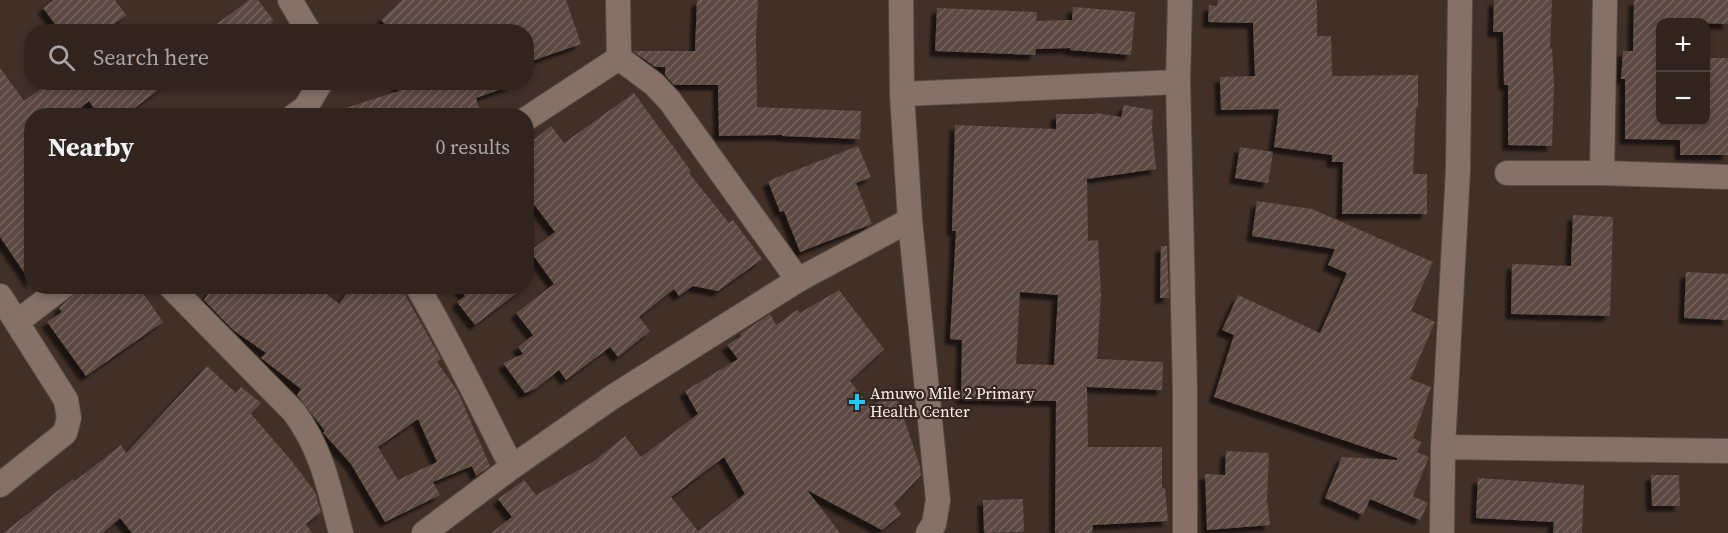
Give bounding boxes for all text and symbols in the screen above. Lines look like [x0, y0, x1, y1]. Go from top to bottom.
map controls [1656, 18, 1710, 126]
button: + [1656, 18, 1710, 72]
search box [24, 24, 534, 90]
icon: search [45, 41, 78, 74]
text: Search here [93, 42, 209, 72]
button: − [1656, 72, 1710, 126]
text: Nearby [48, 129, 134, 165]
text: 0 results [435, 133, 510, 161]
place label: Amuwo Mile 2 Primary Health Center [870, 382, 1035, 422]
marker: Amuwo Mile 2 Primary Health Center [848, 393, 866, 411]

